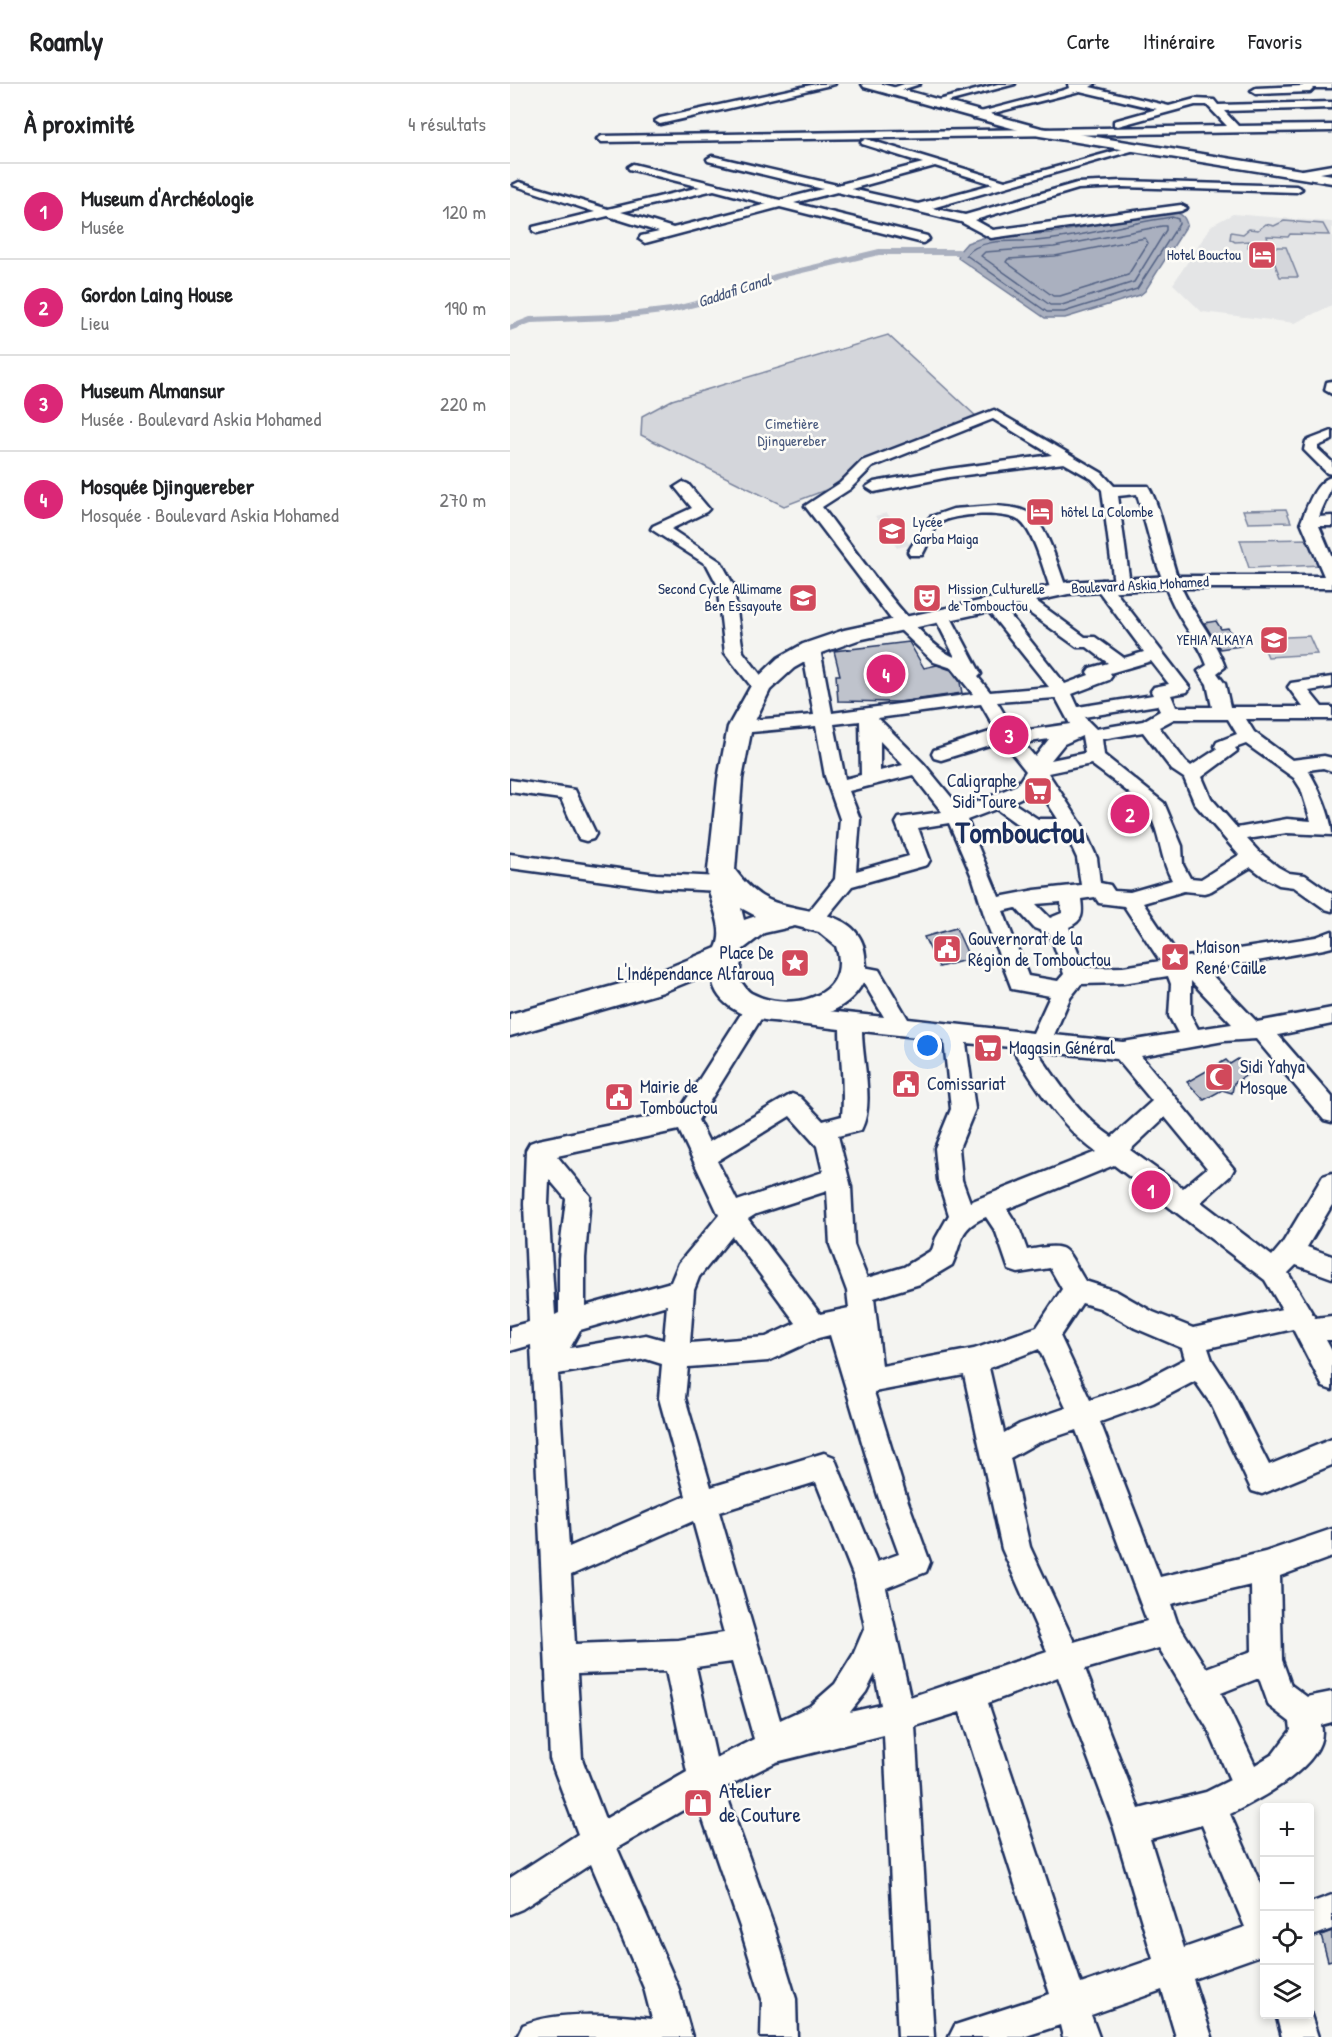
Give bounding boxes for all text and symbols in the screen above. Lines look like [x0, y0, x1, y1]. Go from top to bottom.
text: Roamly [30, 22, 103, 60]
text: Carte [1067, 27, 1110, 56]
text: Itinéraire [1143, 27, 1215, 56]
text: Favoris [1248, 27, 1302, 56]
text: À proximité [24, 106, 135, 141]
text: 4 résultats [408, 110, 486, 137]
text: Museum d'Archéologie [81, 183, 254, 213]
text: 1 [40, 198, 47, 225]
text: 120 m [442, 198, 486, 225]
text: Musée [81, 213, 125, 240]
hotel icon: Hotel Bouctou [1246, 239, 1278, 271]
place label: Hotel Bouctou [1167, 244, 1241, 265]
water label: Gaddafi Canal [695, 268, 774, 312]
text: Gordon Laing House [81, 279, 233, 309]
text: 2 [39, 294, 48, 321]
text: 190 m [444, 294, 486, 321]
text: Lieu [81, 309, 109, 336]
text: Museum Almansur [81, 375, 225, 405]
text: 3 [39, 390, 48, 417]
text: 220 m [440, 390, 486, 417]
text: Musée · Boulevard Askia Mohamed [81, 405, 321, 432]
park label: Cimetière Djinguereber [757, 413, 827, 451]
text: Mosquée Djinguereber [81, 471, 254, 501]
text: 4 [40, 486, 47, 513]
text: 270 m [440, 486, 486, 513]
hotel icon: hôtel La Colombe [1024, 496, 1056, 528]
text: Mosquée · Boulevard Askia Mohamed [81, 501, 339, 528]
place label: hôtel La Colombe [1061, 501, 1154, 522]
place label: Lycée Garba Maiga [913, 511, 978, 549]
school or university icon: Lycée Garba Maiga [876, 515, 908, 547]
street label: Boulevard Askia Mohamed [1071, 570, 1209, 599]
place label: Second Cycle Allimame Ben Essayoute [658, 578, 782, 616]
place label: Mission Culturelle de Tombouctou [948, 578, 1045, 616]
school or university icon: Second Cycle Allimame Ben Essayoute [787, 582, 819, 614]
theatre icon: Mission Culturelle de Tombouctou [911, 582, 943, 614]
school or university icon: YEHIA ALKAYA [1258, 624, 1290, 656]
place label: YEHIA ALKAYA [1176, 629, 1254, 650]
pin: 4 [866, 652, 905, 696]
pin: 3 [990, 712, 1028, 758]
place label: Caligraphe Sidi Toure [947, 768, 1017, 814]
supermarket icon: Caligraphe Sidi Toure [1022, 775, 1054, 807]
pin: 2 [1110, 792, 1150, 836]
district label: Tombouctou [954, 812, 1085, 852]
place label: Gouvernorat de la Région de Tombouctou [968, 926, 1111, 972]
public building icon: Gouvernorat de la Région de Tombouctou [931, 933, 963, 965]
place label: Maison René Caille [1196, 934, 1267, 980]
place label: Place De L'Indépendance Alfarouq [617, 940, 774, 986]
place icon: Maison René Caille [1159, 941, 1191, 973]
place icon: Place De L'Indépendance Alfarouq [779, 947, 811, 979]
your location [913, 1031, 942, 1060]
supermarket icon: Magasin Général [972, 1032, 1004, 1064]
place label: Magasin Général [1009, 1035, 1115, 1060]
place label: Sidi Yahya Mosque [1240, 1054, 1305, 1100]
mosque icon: Sidi Yahya Mosque [1203, 1061, 1235, 1093]
public building icon: Comissariat [890, 1068, 922, 1100]
place label: Comissariat [927, 1071, 1006, 1096]
place label: Mairie de Tombouctou [640, 1074, 717, 1120]
public building icon: Mairie de Tombouctou [603, 1081, 635, 1113]
pin: 1 [1132, 1168, 1170, 1212]
place label: Atelier de Couture [719, 1776, 801, 1829]
shop icon: Atelier de Couture [682, 1787, 714, 1819]
map controls [1260, 1803, 1314, 2019]
button: + [1260, 1803, 1314, 1857]
button: − [1260, 1857, 1314, 1911]
button: locate [1260, 1911, 1314, 1965]
button: layers [1260, 1965, 1314, 2019]

